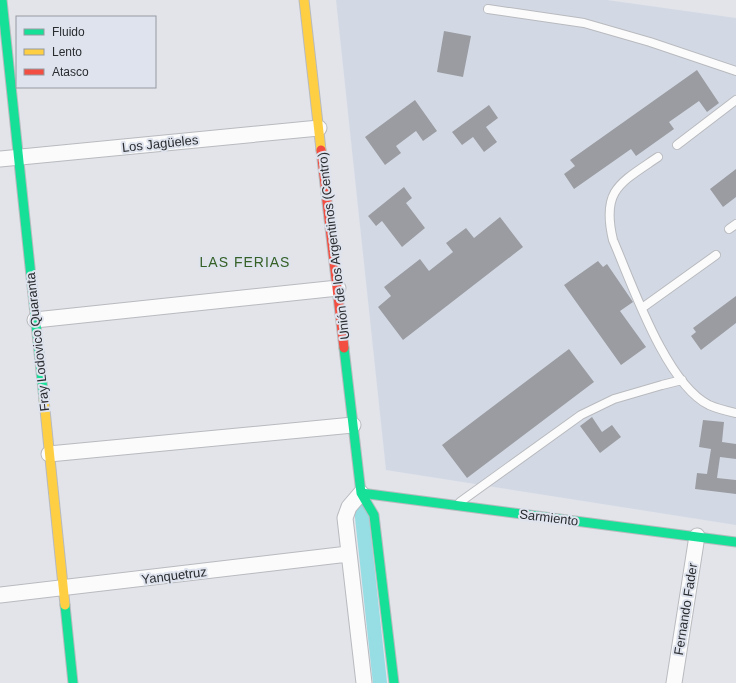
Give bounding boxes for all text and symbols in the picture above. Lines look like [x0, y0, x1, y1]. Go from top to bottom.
legend [16, 16, 156, 88]
text: Fluido [52, 25, 85, 39]
text: Lento [52, 45, 82, 59]
text: Atasco [52, 65, 89, 79]
street label: Los Jagüeles [121, 132, 199, 155]
street label: Unión de los Argentinos (Centro) [315, 151, 352, 340]
district label: LAS FERIAS [200, 254, 290, 270]
street label: Fray Lodovico Quaranta [23, 271, 52, 412]
street label: Sarmiento [519, 506, 579, 529]
street label: Fernando Fader [671, 561, 700, 656]
street label: Yanquetruz [141, 564, 207, 587]

